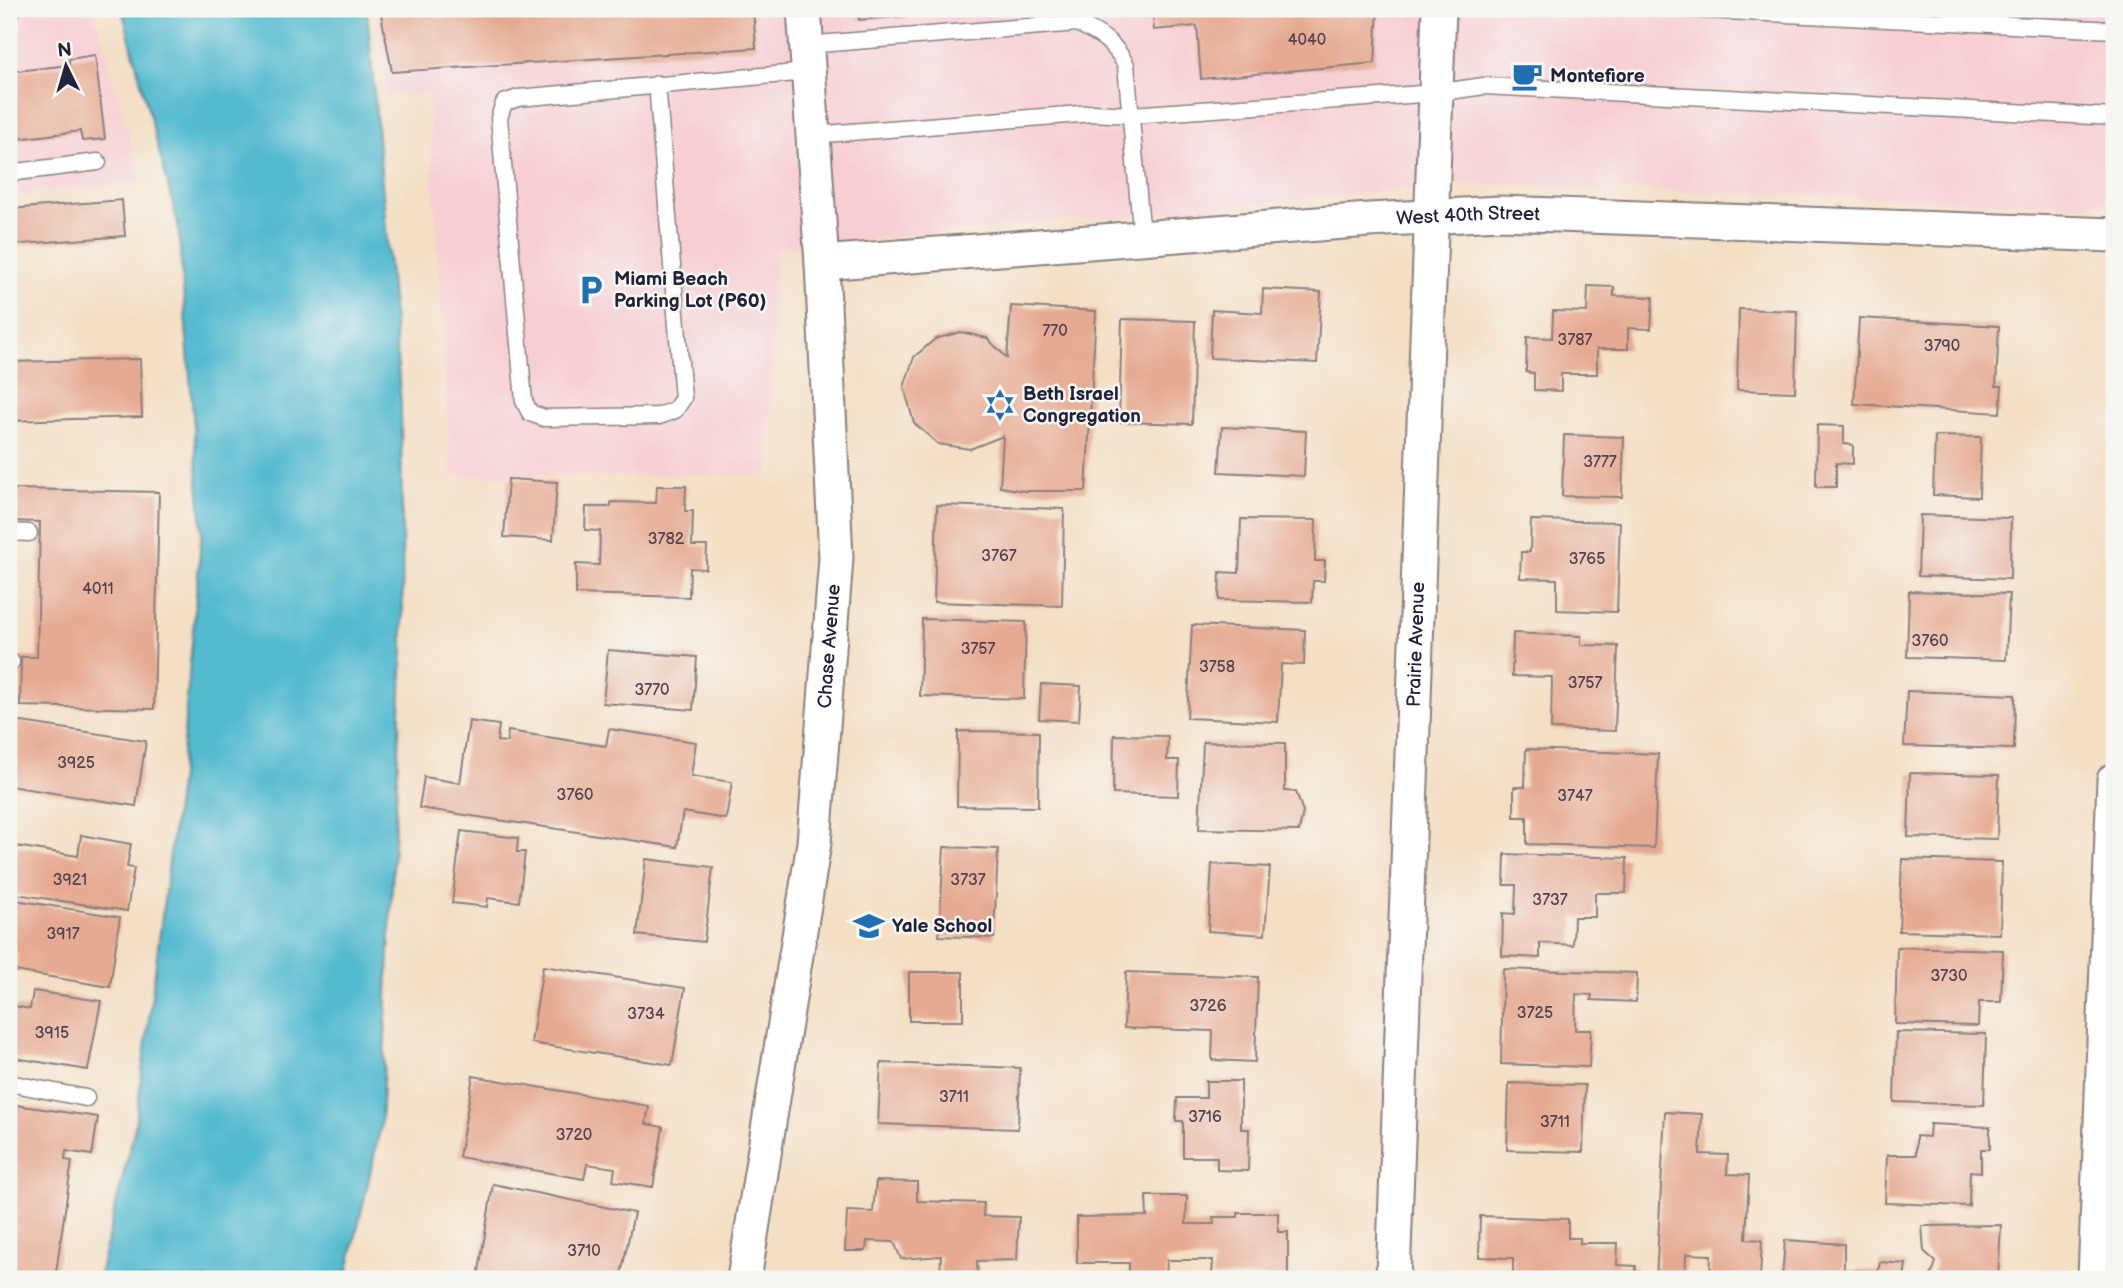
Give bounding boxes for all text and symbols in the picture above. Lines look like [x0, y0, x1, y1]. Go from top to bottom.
house number: 4040 [1288, 31, 1326, 50]
north arrow [32, 32, 102, 102]
text: N [57, 38, 73, 63]
cafe icon: Montefiore [1510, 59, 1544, 93]
place label: Montefiore [1550, 65, 1645, 88]
street label: West 40th Street [1396, 201, 1541, 230]
place label: Miami Beach Parking Lot (P60) [614, 268, 766, 313]
parking icon: Miami Beach Parking Lot (P60) [574, 273, 608, 307]
house number: 770 [1042, 322, 1068, 341]
house number: 3787 [1558, 331, 1593, 350]
house number: 3790 [1924, 337, 1960, 356]
place label: Beth Israel Congregation [1023, 383, 1141, 428]
synagogue icon: Beth Israel Congregation [983, 388, 1017, 422]
house number: 3777 [1583, 453, 1617, 472]
house number: 3782 [648, 530, 685, 549]
house number: 3767 [981, 547, 1017, 566]
house number: 3765 [1569, 550, 1605, 569]
house number: 4011 [82, 580, 114, 599]
street label: Prairie Avenue [1402, 581, 1430, 707]
street label: Chase Avenue [813, 583, 845, 709]
house number: 3760 [1912, 632, 1948, 651]
house number: 3757 [961, 640, 995, 659]
house number: 3758 [1199, 658, 1235, 677]
house number: 3757 [1568, 674, 1602, 693]
house number: 3770 [635, 681, 669, 700]
house number: 3925 [57, 754, 95, 773]
house number: 3760 [557, 786, 593, 805]
house number: 3747 [1557, 787, 1593, 806]
house number: 3921 [53, 871, 87, 890]
house number: 3737 [950, 871, 986, 890]
house number: 3737 [1532, 891, 1568, 910]
school or university icon: Yale School [852, 909, 886, 943]
place label: Yale School [892, 915, 992, 938]
house number: 3917 [46, 925, 80, 944]
house number: 3730 [1931, 967, 1967, 986]
house number: 3726 [1190, 997, 1227, 1016]
house number: 3725 [1517, 1004, 1553, 1023]
house number: 3734 [627, 1005, 665, 1024]
house number: 3915 [35, 1024, 69, 1043]
house number: 3711 [939, 1088, 969, 1107]
house number: 3716 [1188, 1108, 1222, 1127]
house number: 3711 [1540, 1113, 1570, 1132]
house number: 3720 [556, 1126, 592, 1145]
house number: 3710 [567, 1242, 601, 1261]

